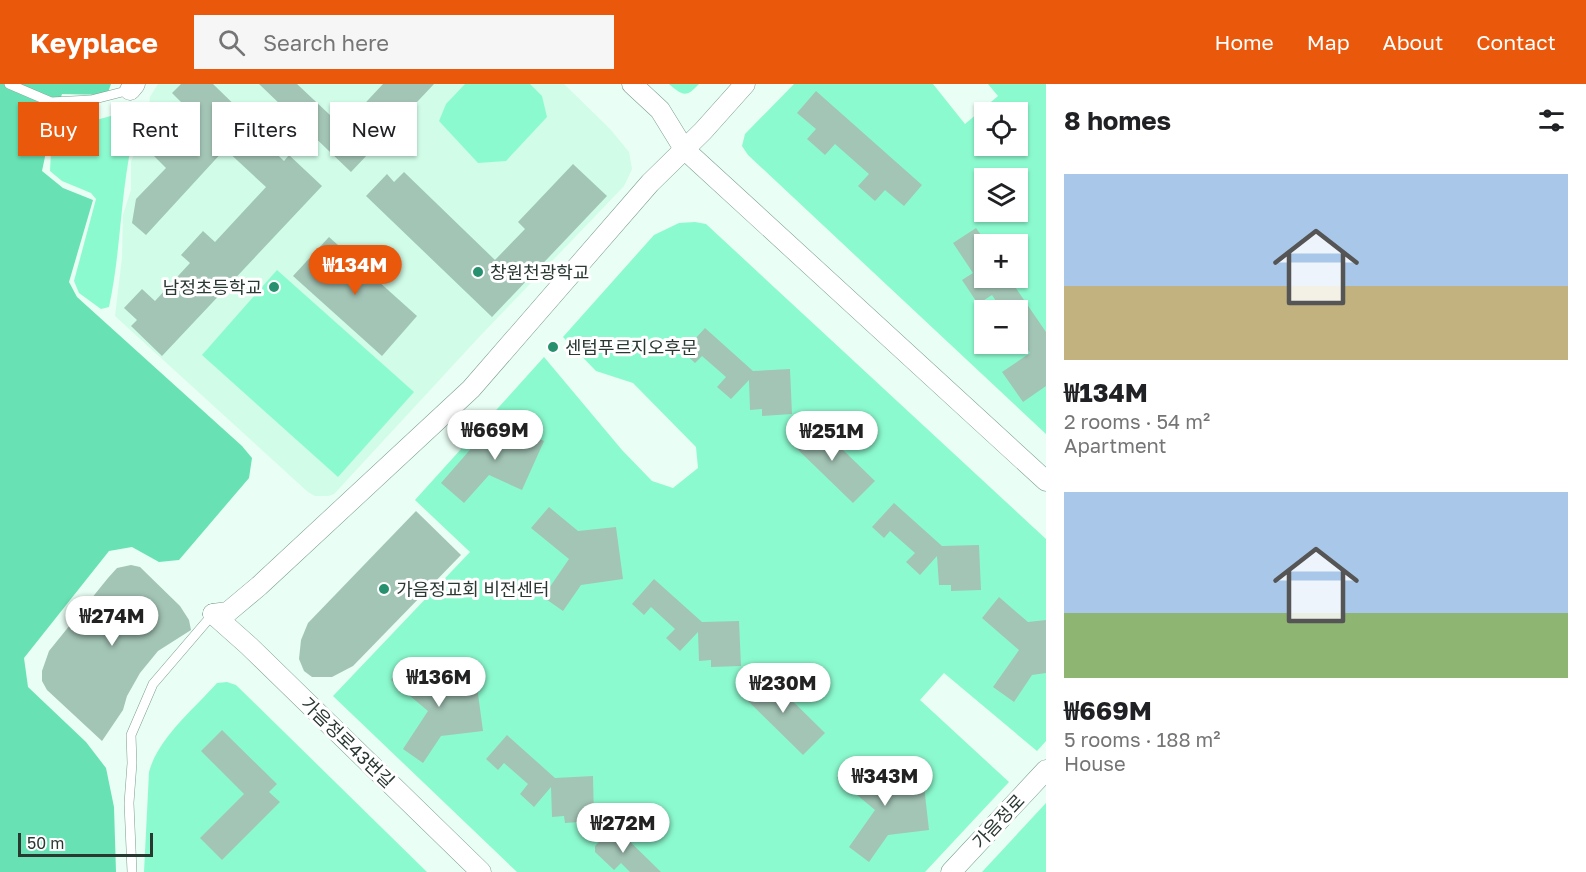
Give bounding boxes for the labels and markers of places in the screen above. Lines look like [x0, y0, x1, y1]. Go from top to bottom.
pin: ₩134M [313, 245, 397, 296]
place label: 창원천광학교 [490, 261, 589, 283]
marker: 창원천광학교 [471, 265, 485, 279]
place label: 남정초등학교 [163, 276, 262, 298]
marker: 남정초등학교 [267, 280, 281, 294]
place label: 센텀푸르지오후문 [565, 336, 697, 358]
marker: 센텀푸르지오후문 [546, 340, 560, 354]
pin: ₩669M [453, 410, 537, 461]
pin: ₩251M [790, 411, 874, 462]
place label: 가음정교회 비전센터 [396, 578, 550, 600]
marker: 가음정교회 비전센터 [377, 582, 391, 596]
pin: ₩274M [70, 596, 154, 647]
pin: ₩136M [397, 657, 481, 708]
pin: ₩230M [741, 663, 825, 714]
pin: ₩343M [843, 756, 927, 807]
pin: ₩272M [581, 803, 665, 854]

